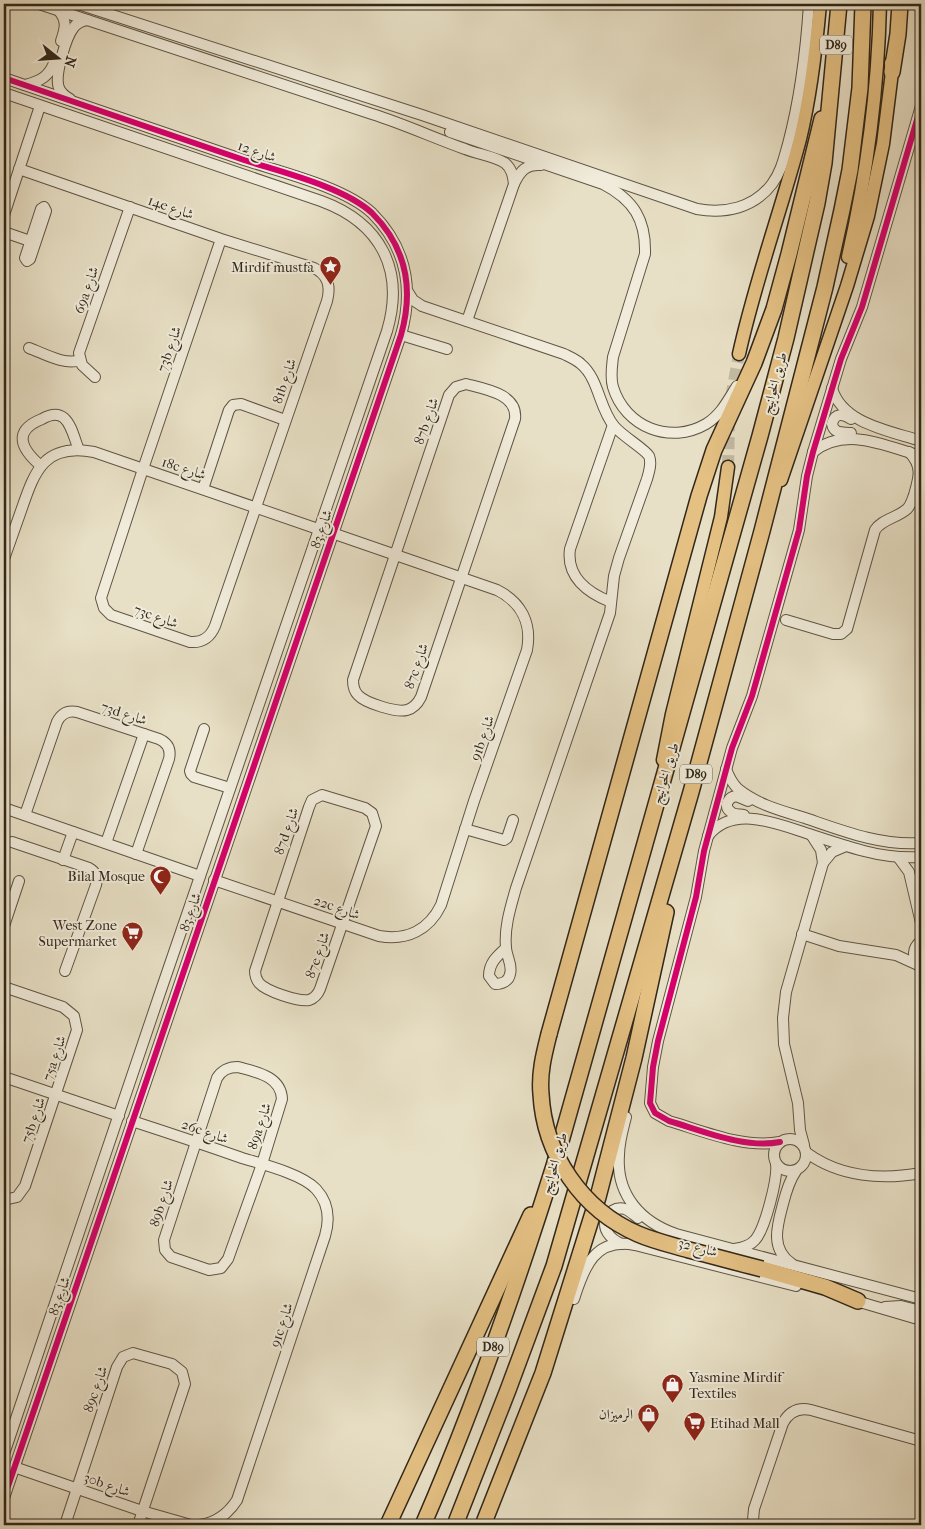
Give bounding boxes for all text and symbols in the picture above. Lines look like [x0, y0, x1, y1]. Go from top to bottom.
north arrow [32, 32, 82, 82]
road number: D89 [820, 36, 852, 54]
text: N [60, 54, 80, 70]
street label: شارع 12 [234, 137, 278, 169]
street label: 14e شارع [145, 192, 196, 226]
place icon: Mirdif mustfa [318, 255, 342, 286]
place label: Mirdif mustfa [231, 259, 315, 276]
street label: 69a شارع [71, 264, 105, 317]
street label: 73b شارع [154, 324, 188, 375]
street label: طريق الخوانيج [758, 350, 795, 417]
street label: 81b شارع [269, 356, 303, 407]
street label: 87b شارع [411, 395, 445, 448]
street label: 18c شارع [159, 453, 208, 486]
street label: شارع 83 [307, 507, 339, 552]
street label: 73c شارع [130, 601, 180, 635]
street label: 87c شارع [401, 641, 435, 692]
street label: 73d شارع [98, 698, 149, 732]
street label: 91b شارع [467, 713, 501, 764]
street label: طريق الخوانيج [648, 740, 687, 807]
road number: D89 [680, 764, 712, 784]
street label: 87d شارع [271, 805, 305, 858]
mosque icon: Bilal Mosque [149, 864, 173, 895]
place label: Bilal Mosque [68, 868, 145, 885]
street label: شارع 83 [176, 890, 208, 935]
street label: 22c شارع [310, 892, 362, 926]
place label: West Zone Supermarket [39, 917, 117, 950]
supermarket icon: West Zone Supermarket [121, 921, 145, 952]
street label: 87e شارع [302, 930, 336, 982]
street label: 75a شارع [39, 1033, 73, 1084]
street label: 75b شارع [18, 1095, 52, 1146]
street label: 89a شارع [244, 1101, 278, 1153]
street label: 26c شارع [178, 1116, 230, 1150]
street label: طريق الخوانيج [538, 1130, 575, 1197]
street label: 89b شارع [146, 1177, 180, 1230]
street label: شارع 32 [676, 1234, 720, 1264]
street label: شارع 83 [45, 1274, 77, 1319]
street label: 91c شارع [266, 1301, 300, 1351]
road number: D89 [477, 1338, 509, 1356]
street label: 89c شارع [80, 1364, 114, 1416]
place label: Yasmine Mirdif Textiles [688, 1369, 785, 1402]
shop icon: Yasmine Mirdif Textiles [661, 1373, 685, 1404]
shop icon: الرميزان [637, 1402, 661, 1433]
place label: الرميزان [599, 1406, 633, 1423]
supermarket icon: Etihad Mall [682, 1411, 706, 1442]
place label: Etihad Mall [710, 1415, 780, 1432]
street label: 30b شارع [80, 1469, 132, 1503]

